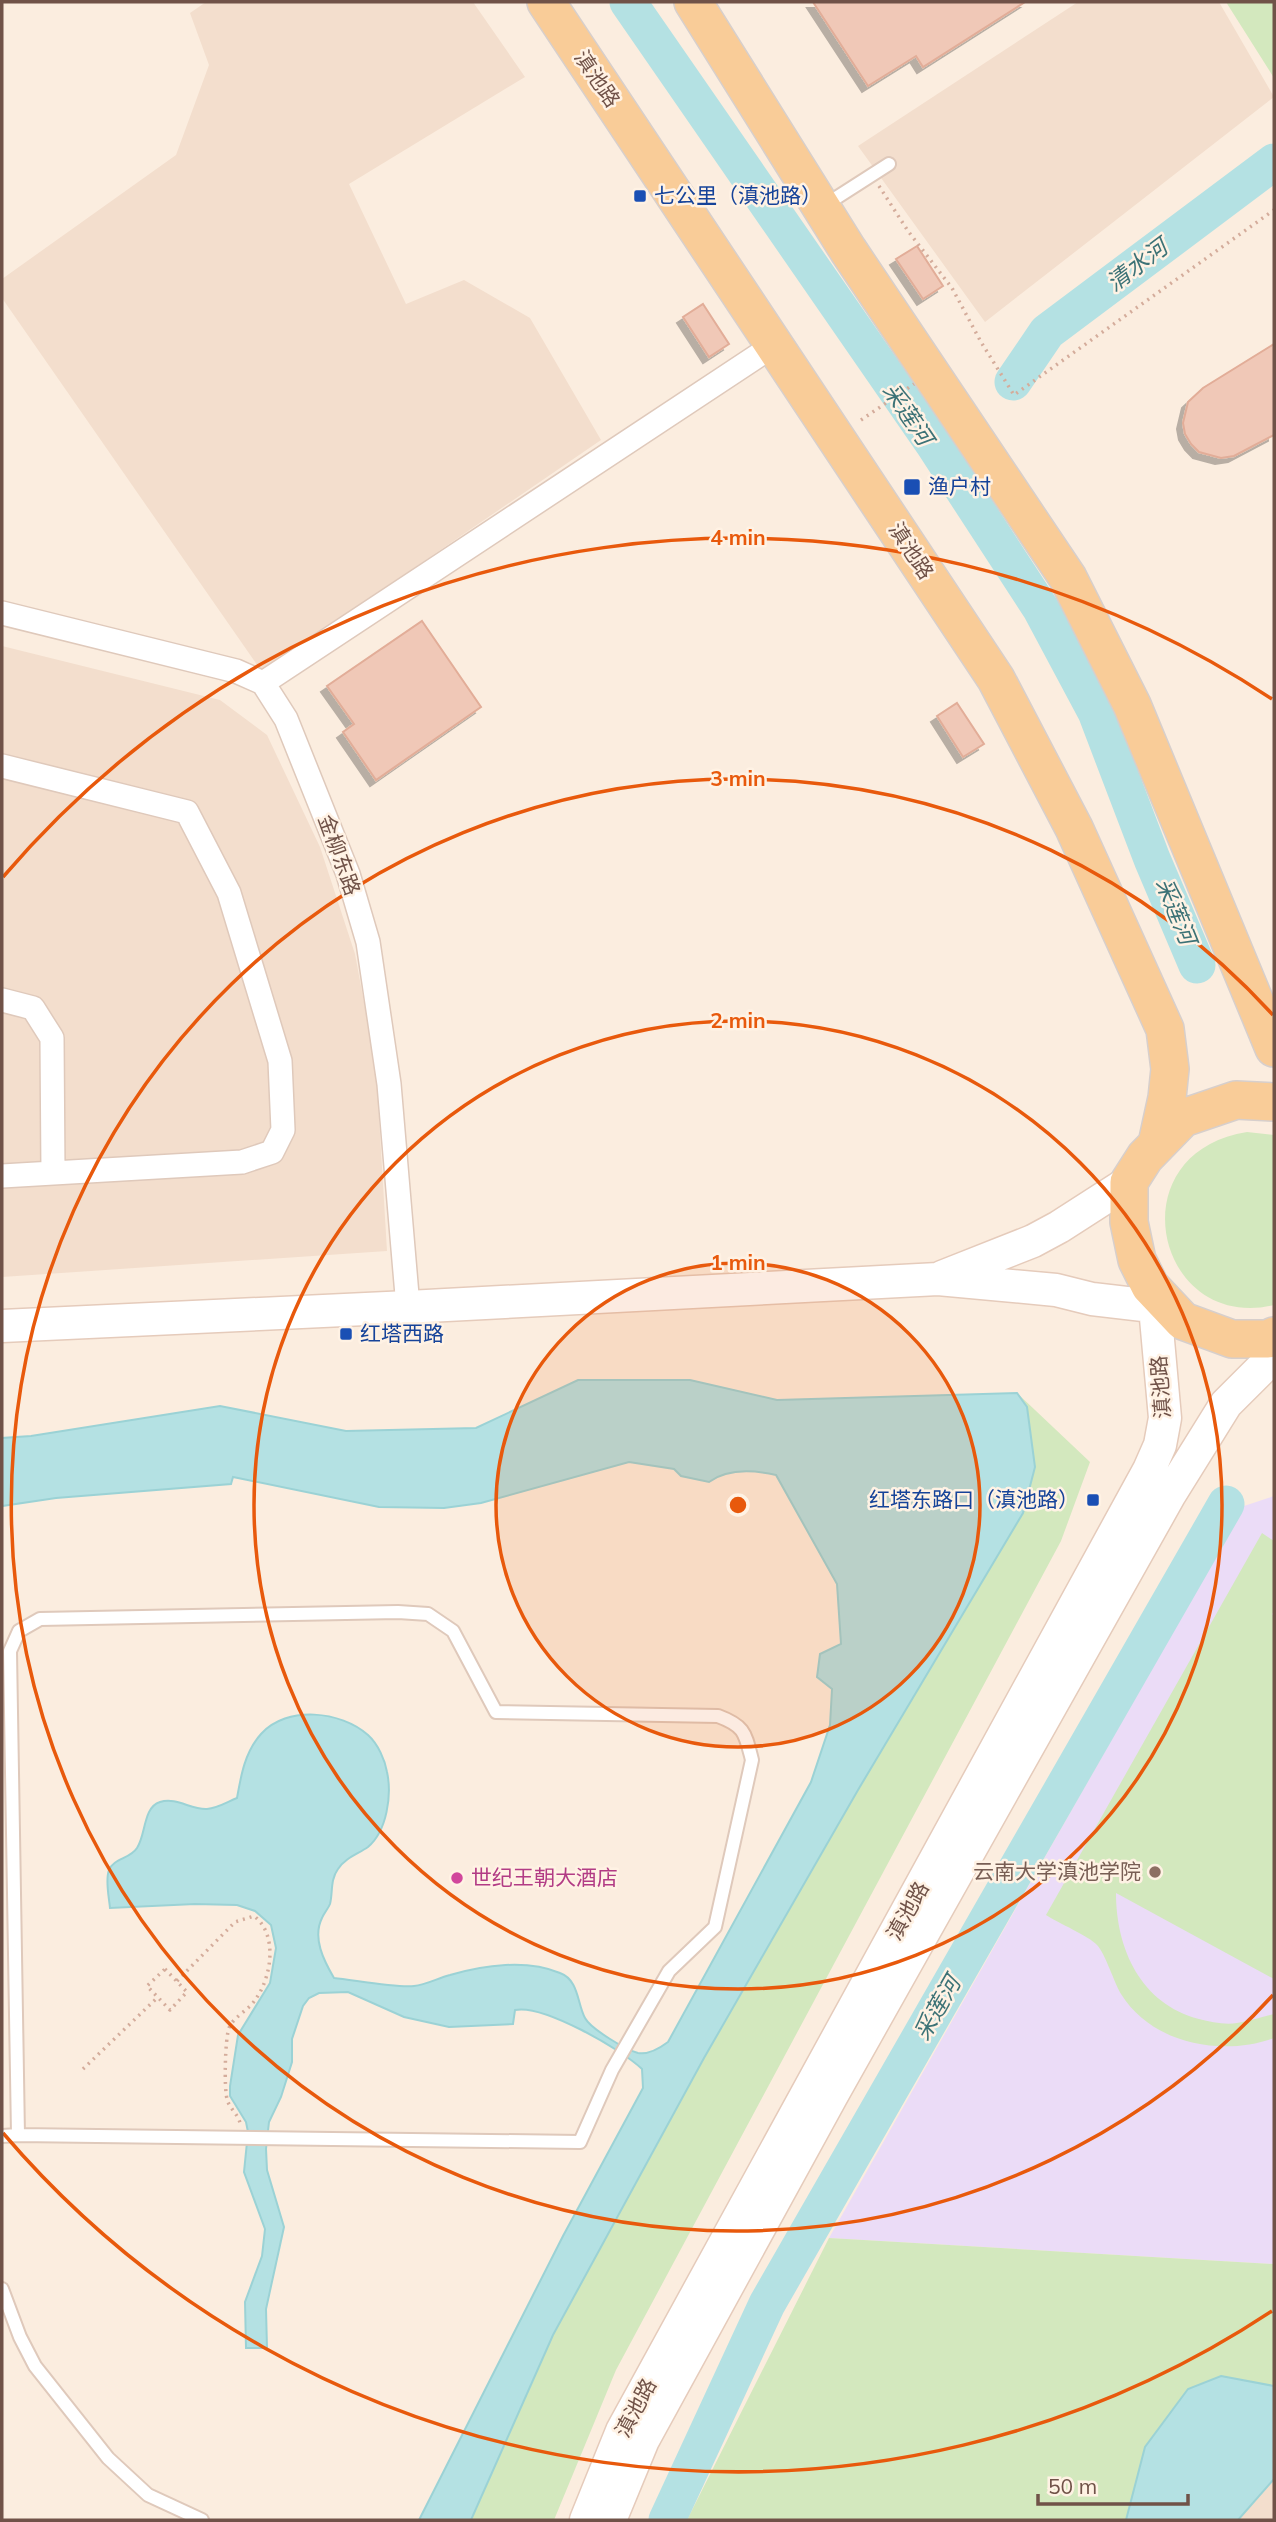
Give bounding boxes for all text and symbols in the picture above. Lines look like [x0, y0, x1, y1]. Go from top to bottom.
street label: 滇池路 [569, 45, 626, 112]
place label: 七公里（滇池路） [654, 182, 822, 208]
marker: 七公里（滇池路） [632, 188, 648, 204]
water label: 清水河 [1100, 230, 1176, 297]
water label: 采莲河 [877, 377, 942, 454]
place label: 渔户村 [928, 473, 991, 499]
marker: 渔户村 [902, 477, 922, 497]
street label: 滇池路 [884, 517, 940, 584]
text: 4 min [710, 524, 766, 550]
text: 3 min [710, 765, 766, 791]
street label: 金柳东路 [313, 811, 367, 899]
water label: 采莲河 [1150, 873, 1204, 952]
text: 2 min [710, 1007, 766, 1033]
text: 1 min [710, 1249, 766, 1275]
place label: 红塔西路 [360, 1320, 444, 1346]
marker: 红塔西路 [338, 1326, 354, 1342]
street label: 滇池路 [1145, 1355, 1175, 1419]
place label: 红塔东路口（滇池路） [869, 1486, 1079, 1512]
marker: 红塔东路口（滇池路） [1085, 1492, 1101, 1508]
centre of rings [726, 1493, 750, 1517]
place label: 云南大学滇池学院 [973, 1858, 1141, 1884]
place label: 世纪王朝大酒店 [471, 1864, 618, 1890]
marker: 云南大学滇池学院 [1147, 1864, 1163, 1880]
marker: 世纪王朝大酒店 [449, 1870, 465, 1886]
street label: 滇池路 [880, 1877, 934, 1944]
water label: 采莲河 [907, 1967, 968, 2045]
street label: 滇池路 [609, 2374, 661, 2441]
scale bar [1038, 2462, 1188, 2506]
text: 50 m [1048, 2473, 1097, 2499]

